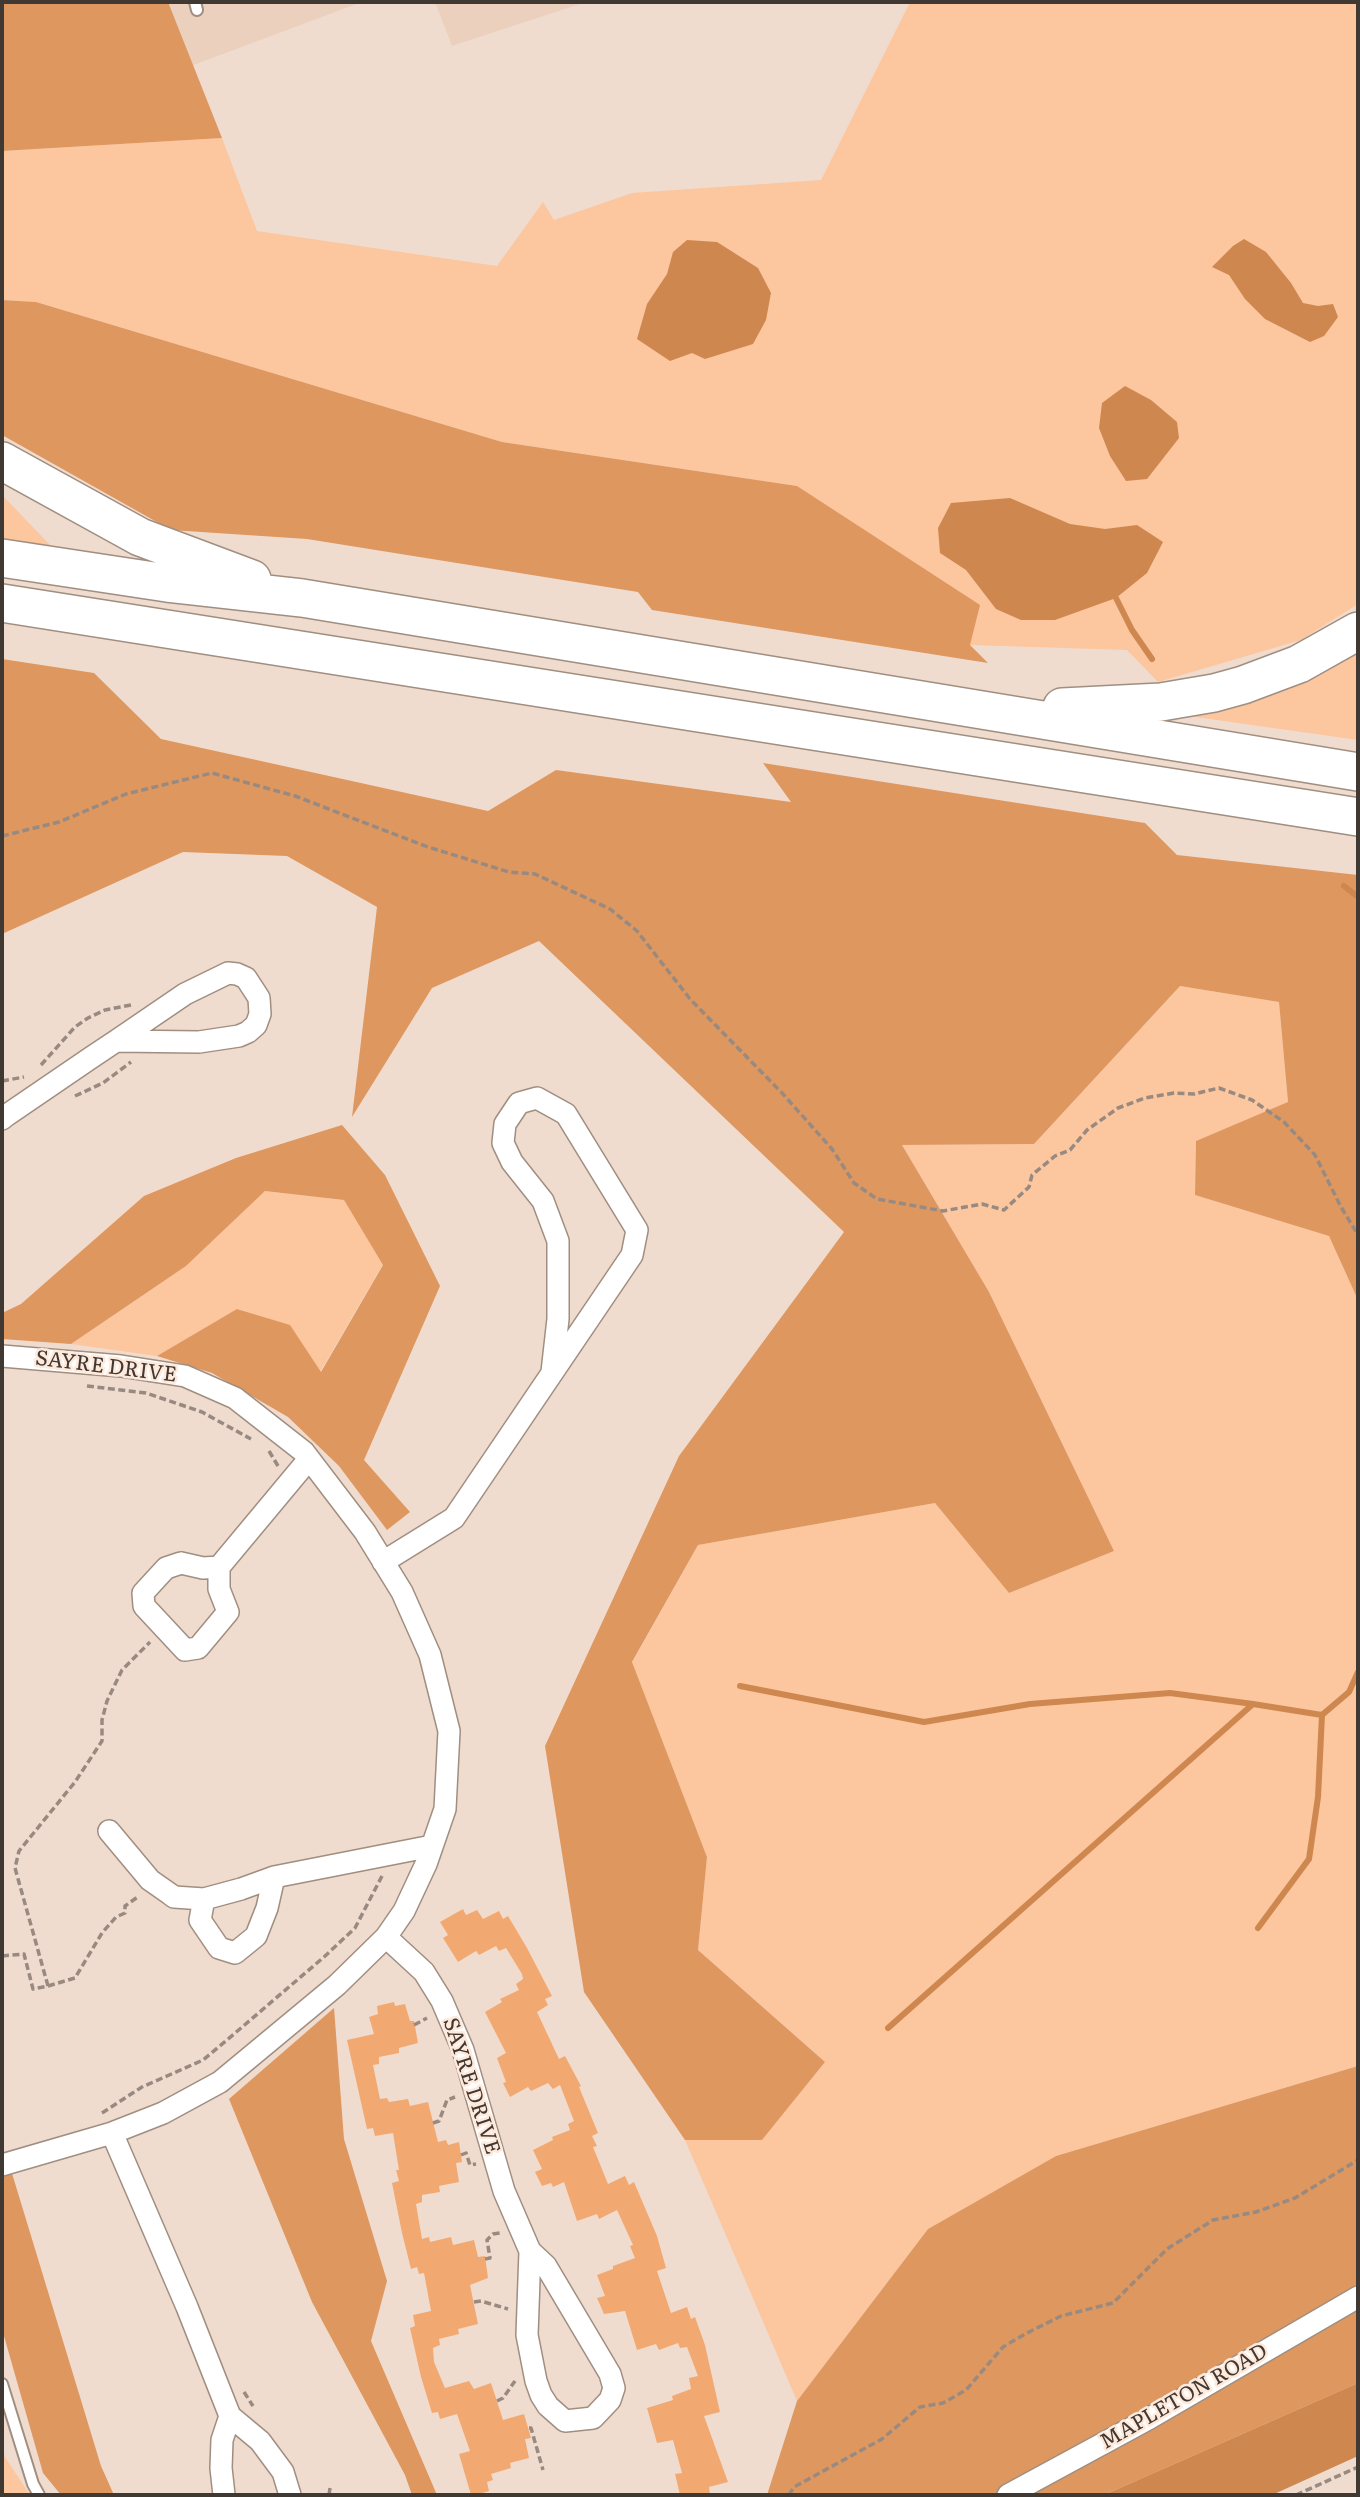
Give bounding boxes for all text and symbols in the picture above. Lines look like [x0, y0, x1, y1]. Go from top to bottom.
street label: SAYRE DRIVE [34, 1346, 178, 1388]
street label: SAYRE DRIVE [437, 2015, 505, 2157]
street label: MAPLETON ROAD [1096, 2339, 1272, 2455]

